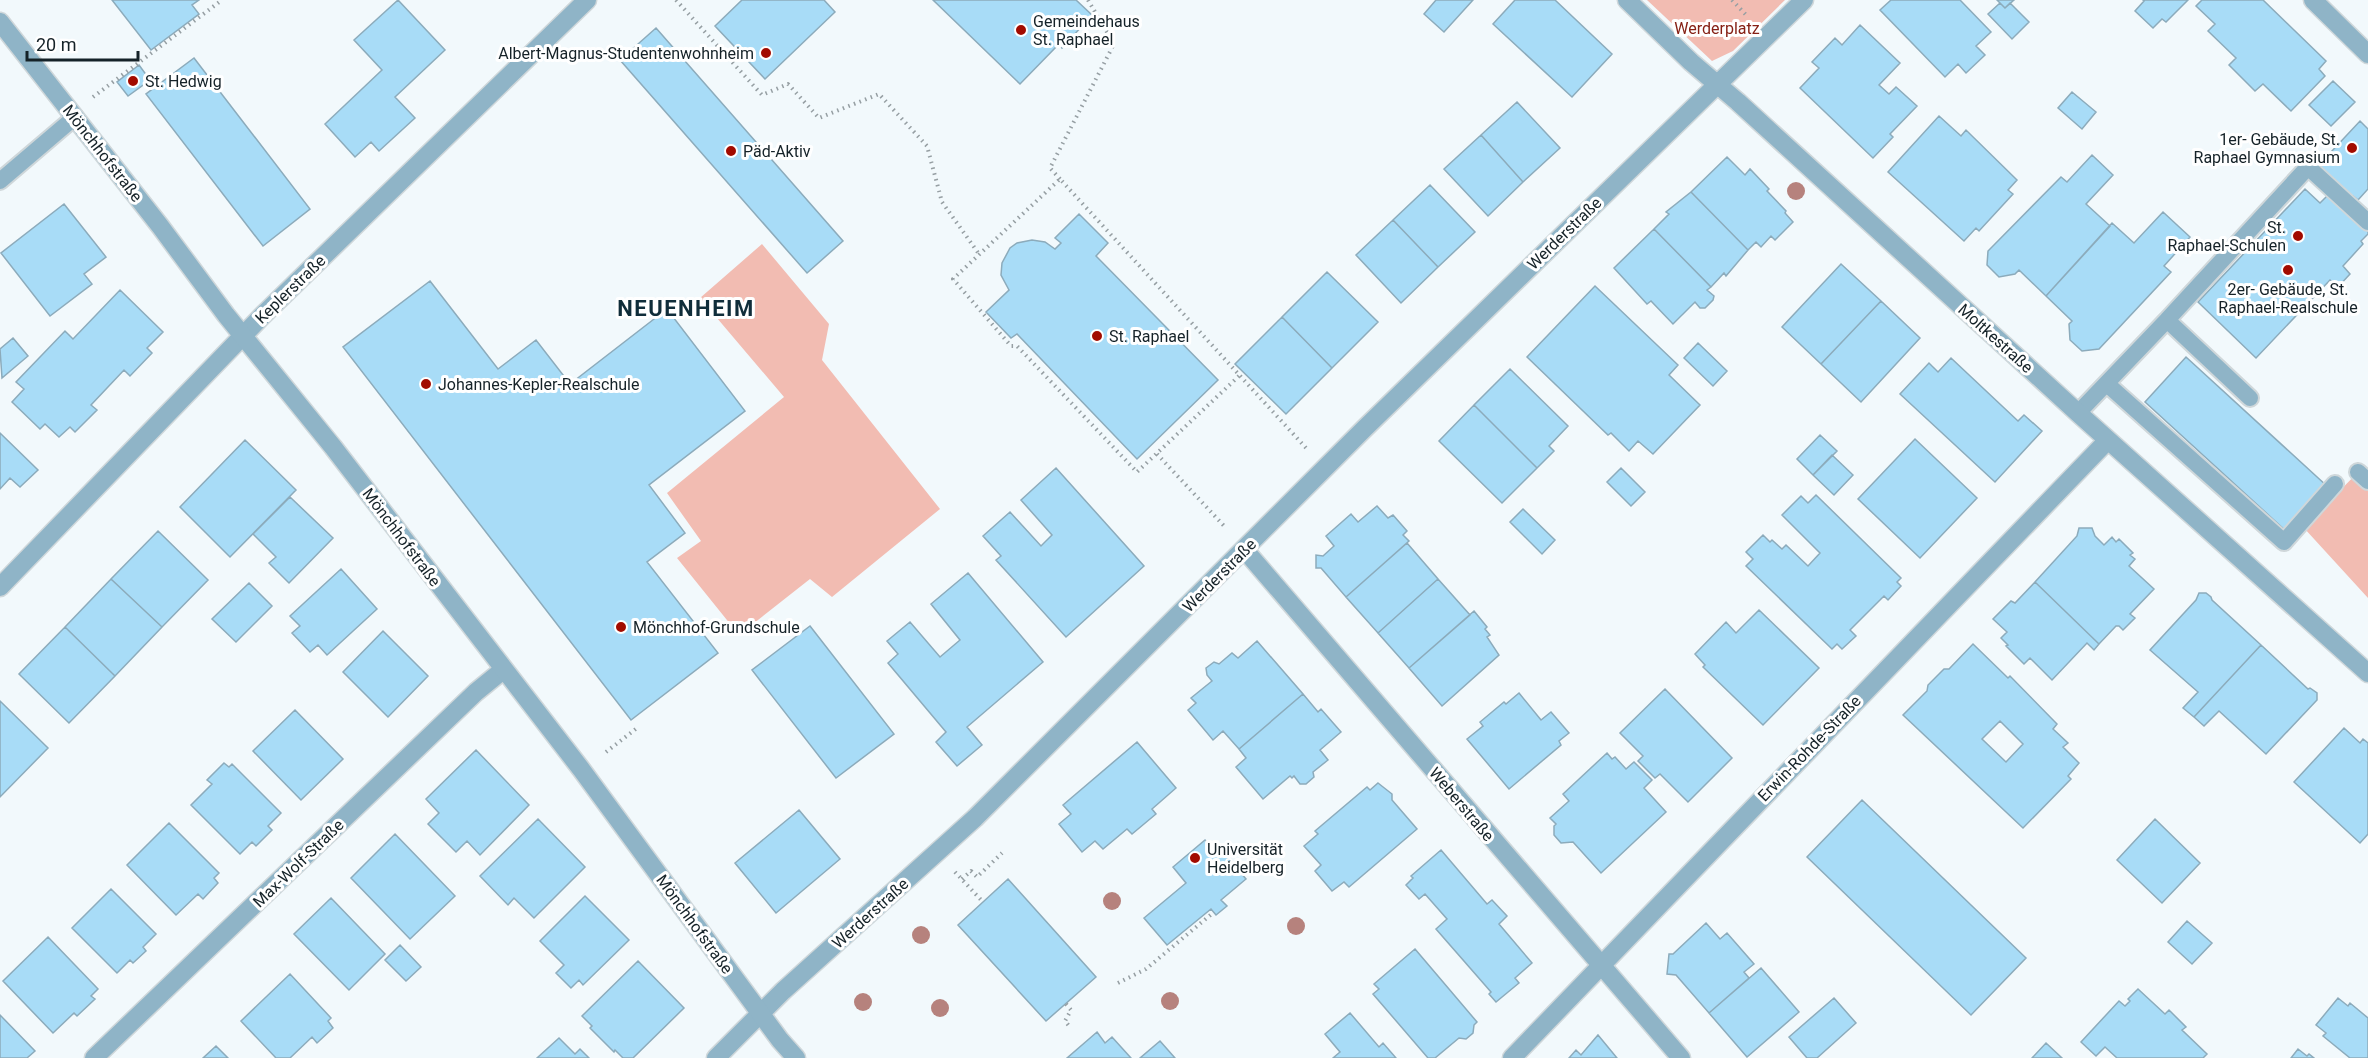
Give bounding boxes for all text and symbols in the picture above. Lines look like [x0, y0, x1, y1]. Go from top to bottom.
place label: Gemeindehaus St. Raphael [1033, 12, 1140, 49]
park label: Werderplatz [1674, 19, 1760, 38]
marker: Gemeindehaus St. Raphael [1014, 23, 1028, 37]
scale bar [27, 24, 138, 62]
text: 20 m [36, 34, 76, 55]
place label: Albert-Magnus-Studentenwohnheim [498, 44, 754, 63]
marker: Albert-Magnus-Studentenwohnheim [759, 46, 773, 60]
place label: St. Hedwig [145, 72, 222, 91]
marker: St. Hedwig [126, 74, 140, 88]
street label: Mönchhofstraße [59, 101, 146, 206]
place label: 1er- Gebäude, St. Raphael Gymnasium [2194, 130, 2340, 167]
marker: 1er- Gebäude, St. Raphael Gymnasium [2345, 141, 2359, 155]
place label: Päd-Aktiv [743, 142, 811, 161]
marker: Päd-Aktiv [724, 144, 738, 158]
street label: Werderstraße [1523, 193, 1605, 274]
place label: St. Raphael-Schulen [2167, 218, 2286, 255]
marker: St. Raphael-Schulen [2291, 229, 2305, 243]
street label: Keplerstraße [251, 251, 329, 328]
marker: 2er- Gebäude, St. Raphael-Realschule [2281, 263, 2295, 277]
place label: 2er- Gebäude, St. Raphael-Realschule [2218, 280, 2358, 317]
district label: NEUENHEIM [617, 296, 755, 321]
street label: Moltkestraße [1954, 300, 2037, 377]
place label: St. Raphael [1109, 327, 1189, 346]
marker: St. Raphael [1090, 329, 1104, 343]
place label: Johannes-Kepler-Realschule [438, 375, 639, 394]
marker: Johannes-Kepler-Realschule [419, 377, 433, 391]
street label: Mönchhofstraße [359, 484, 445, 590]
street label: Werderstraße [1179, 535, 1260, 616]
place label: Mönchhof-Grundschule [633, 618, 800, 637]
marker: Mönchhof-Grundschule [614, 620, 628, 634]
street label: Erwin-Rohde-Straße [1754, 691, 1865, 805]
street label: Weberstraße [1425, 763, 1498, 845]
street label: Max-Wolf-Straße [249, 815, 348, 911]
place label: Universität Heidelberg [1207, 840, 1284, 877]
marker: Universität Heidelberg [1188, 851, 1202, 865]
street label: Mönchhofstraße [652, 871, 737, 978]
street label: Werderstraße [828, 874, 912, 953]

